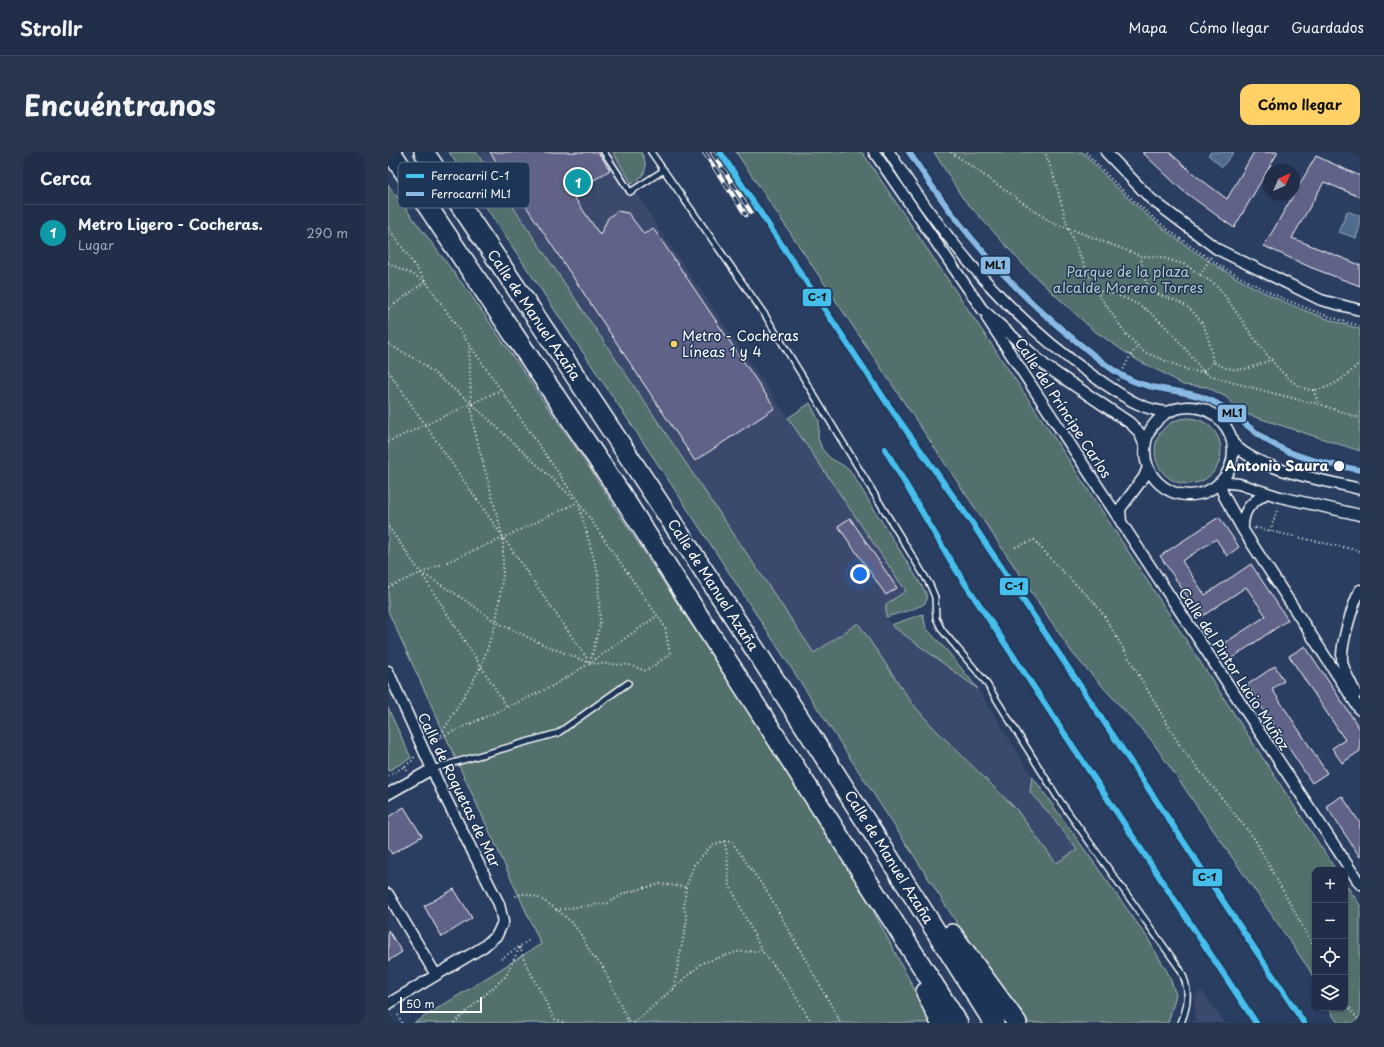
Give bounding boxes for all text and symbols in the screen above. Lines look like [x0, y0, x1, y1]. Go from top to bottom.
text: Strollr [20, 14, 83, 42]
text: Mapa [1129, 17, 1167, 38]
text: Cómo llegar [1189, 17, 1269, 38]
text: Guardados [1291, 17, 1364, 38]
text: Encuéntranos [24, 83, 216, 126]
button: Cómo llegar [1240, 84, 1360, 125]
legend [398, 162, 530, 208]
north arrow [1264, 164, 1300, 200]
text: Cerca [40, 165, 91, 191]
text: Ferrocarril C-1 [431, 167, 509, 184]
pin: 1 [565, 167, 591, 197]
text: Ferrocarril ML1 [431, 185, 511, 202]
text: Metro Ligero - Cocheras. [78, 212, 263, 235]
text: 1 [50, 223, 56, 242]
text: 290 m [307, 223, 348, 242]
text: Lugar [78, 235, 114, 254]
street label: Calle de Manuel Azaña [483, 245, 586, 385]
line badge: ML1 [980, 256, 1011, 275]
text: ML1 [985, 256, 1006, 273]
park label: Parque de la plaza alcalde Moreno Torres [1053, 261, 1203, 298]
line badge: C-1 [802, 288, 832, 307]
text: C-1 [808, 288, 826, 305]
place label: Metro - Cocheras Líneas 1 y 4 [682, 325, 799, 362]
street label: Calle del Príncipe Carlos [1010, 333, 1117, 482]
marker: Metro - Cocheras Líneas 1 y 4 [669, 339, 679, 349]
line badge: ML1 [1217, 404, 1247, 423]
text: ML1 [1222, 404, 1243, 421]
place label: Antonio Saura [1225, 455, 1329, 476]
marker: Antonio Saura [1332, 459, 1346, 473]
street label: Calle de Manuel Azaña [663, 515, 764, 655]
your location [850, 564, 870, 584]
line badge: C-1 [999, 577, 1029, 596]
text: C-1 [1005, 577, 1023, 594]
street label: Calle del Pintor Lucio Muñoz [1174, 583, 1295, 754]
street label: Calle de Roquetas de Mar [413, 709, 507, 872]
street label: Calle de Manuel Azaña [840, 786, 939, 928]
map controls [1312, 867, 1348, 1011]
button: + [1312, 867, 1348, 903]
line badge: C-1 [1192, 868, 1223, 887]
text: C-1 [1198, 868, 1216, 885]
button: − [1312, 903, 1348, 939]
button: locate [1312, 939, 1348, 975]
button: layers [1312, 975, 1348, 1011]
scale bar [400, 995, 482, 1014]
text: 50 m [406, 995, 435, 1012]

